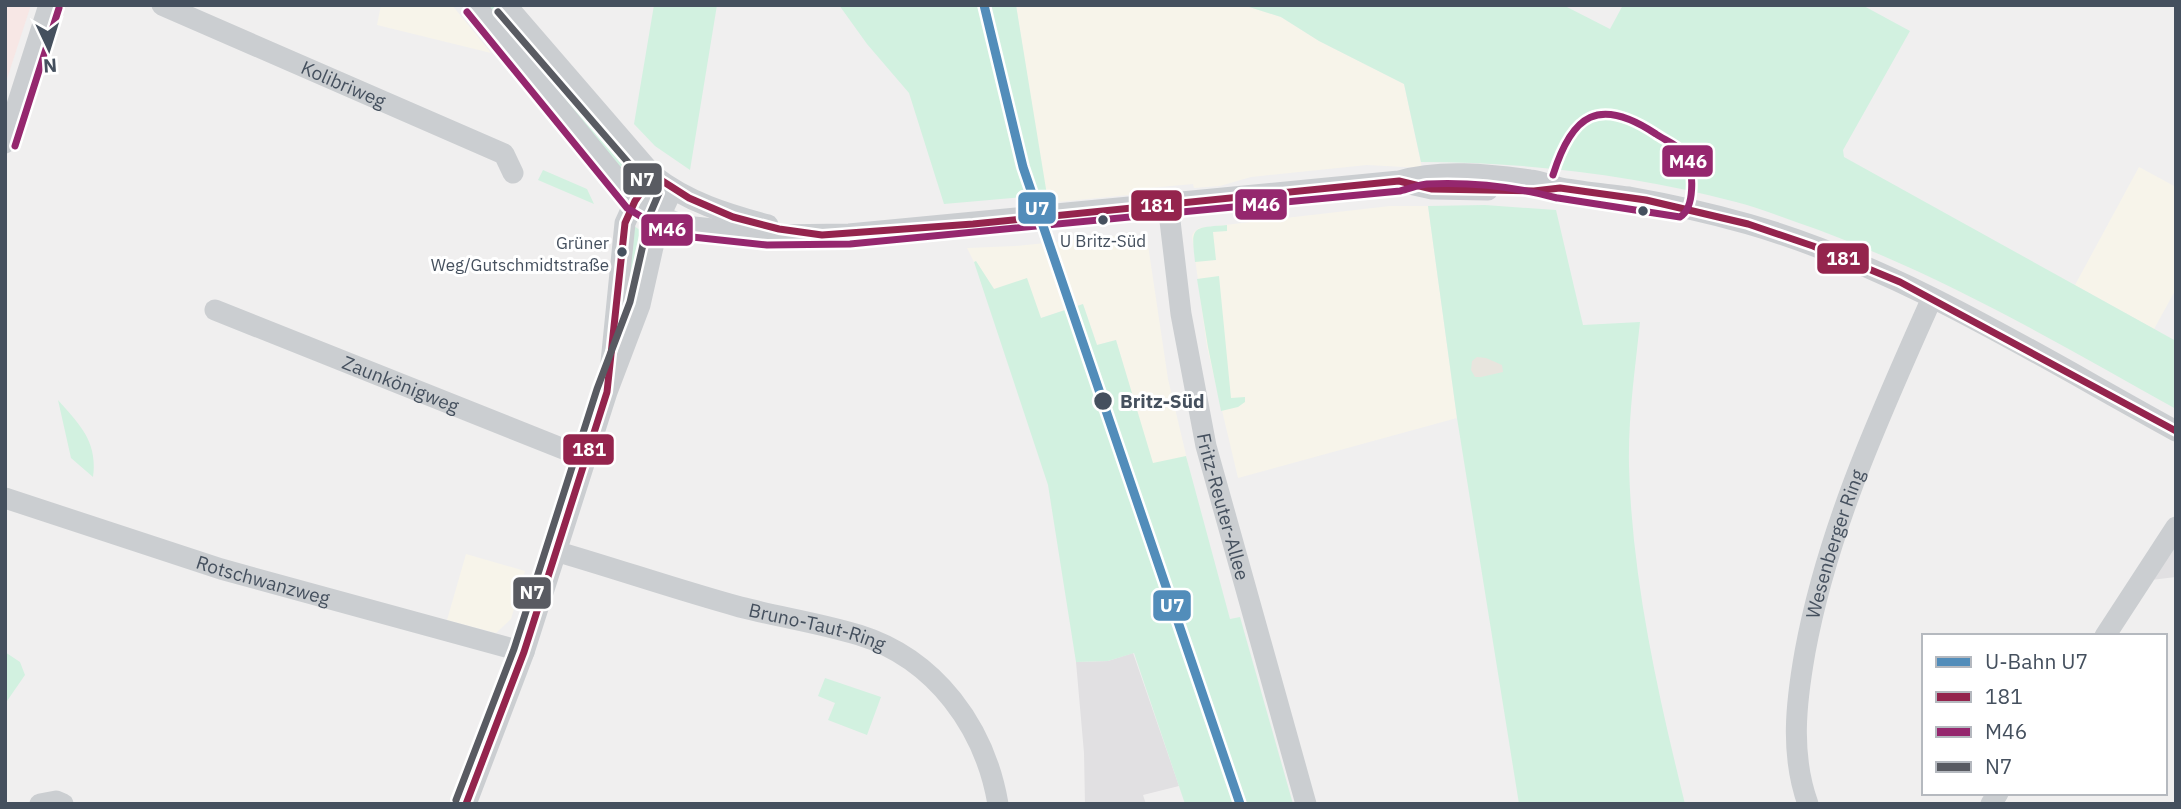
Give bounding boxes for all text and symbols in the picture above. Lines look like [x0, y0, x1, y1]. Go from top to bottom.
north arrow [14, 14, 84, 84]
text: N [42, 54, 58, 78]
street label: Kolibriweg [298, 55, 390, 113]
line badge: M46 [1661, 144, 1714, 178]
text: M46 [1669, 149, 1707, 173]
line badge: N7 [622, 162, 663, 196]
text: N7 [629, 167, 655, 191]
line badge: M46 [1234, 188, 1288, 221]
line badge: 181 [1130, 189, 1183, 222]
line badge: U7 [1017, 191, 1057, 225]
text: M46 [1242, 192, 1280, 216]
text: 181 [1140, 193, 1175, 217]
text: U7 [1025, 196, 1049, 220]
unlabelled marker [1636, 204, 1650, 218]
line badge: M46 [640, 213, 694, 247]
marker: U Britz-Süd [1096, 213, 1110, 227]
text: M46 [648, 217, 686, 241]
place label: U Britz-Süd [1060, 230, 1146, 252]
place label: Grüner Weg/Gutschmidtstraße [431, 232, 609, 276]
line badge: 181 [1816, 242, 1870, 275]
marker: Grüner Weg/Gutschmidtstraße [615, 245, 629, 259]
text: 181 [1826, 246, 1861, 270]
street label: Zaunkönigweg [339, 350, 463, 418]
place label: Britz-Süd [1120, 389, 1205, 413]
marker: Britz-Süd [1092, 390, 1114, 412]
street label: Fritz-Reuter-Allee [1192, 431, 1255, 583]
line badge: 181 [562, 433, 615, 466]
text: 181 [572, 437, 607, 461]
street label: Wesenberger Ring [1800, 466, 1870, 621]
street label: Rotschwanzweg [193, 550, 333, 610]
line badge: N7 [512, 576, 552, 610]
text: N7 [519, 580, 545, 604]
line badge: U7 [1152, 589, 1192, 622]
text: U7 [1160, 593, 1184, 617]
street label: Bruno-Taut-Ring [746, 598, 890, 656]
legend [1922, 634, 2167, 795]
text: U-Bahn U7 [1985, 647, 2088, 675]
text: 181 [1985, 682, 2023, 710]
text: M46 [1985, 717, 2027, 745]
text: N7 [1985, 752, 2012, 780]

